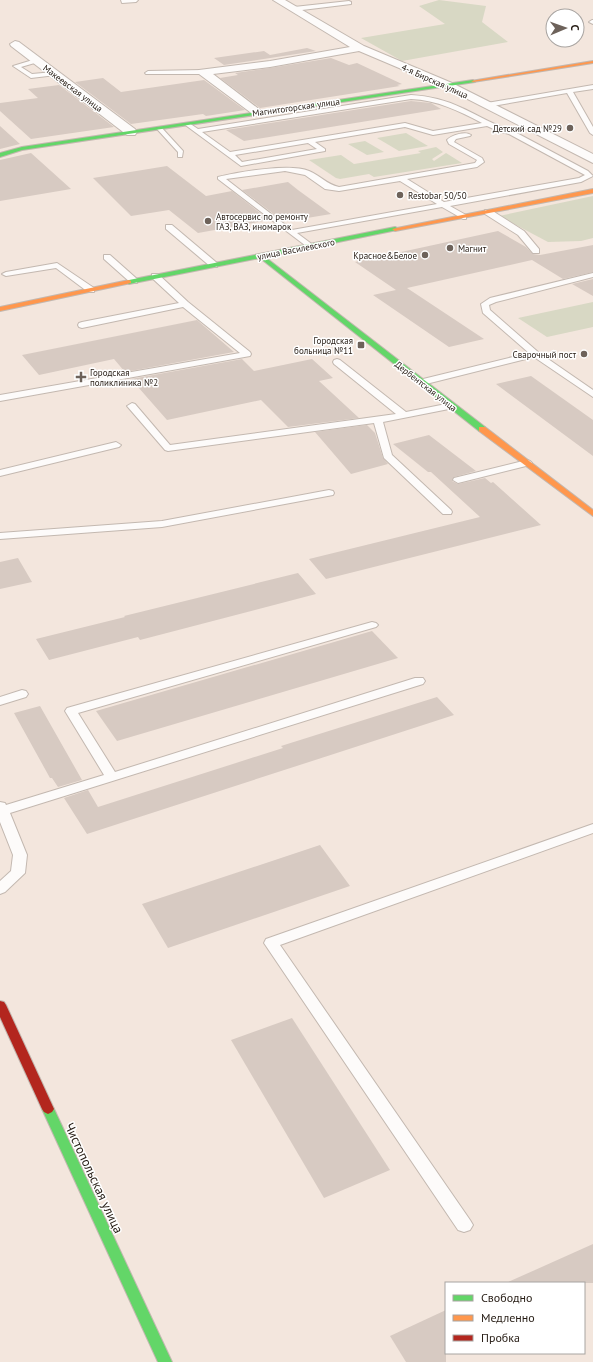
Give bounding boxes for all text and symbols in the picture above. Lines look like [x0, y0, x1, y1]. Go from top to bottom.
north arrow [545, 8, 585, 48]
text: С [568, 24, 582, 31]
street label: 4-я Бирская улица [400, 61, 470, 101]
street label: Макеевская улица [41, 62, 105, 114]
street label: Магнитогорская улица [252, 95, 340, 119]
place label: Детский сад №29 [493, 123, 562, 134]
marker: Детский сад №29 [565, 123, 575, 133]
marker: Restobar 50/50 [395, 190, 405, 200]
place label: Restobar 50/50 [408, 190, 467, 201]
place label: Автосервис по ремонту ГАЗ, ВАЗ, иномарок [216, 211, 309, 232]
marker: Автосервис по ремонту ГАЗ, ВАЗ, иномарок [203, 216, 213, 226]
street label: улица Василевского [256, 236, 336, 262]
marker: Магнит [445, 243, 455, 253]
place label: Магнит [458, 243, 487, 254]
place label: Красное&Белое [353, 250, 417, 261]
marker: Красное&Белое [420, 250, 430, 260]
place label: Городская больница №11 [294, 335, 353, 356]
marker: Городская больница №11 [356, 340, 366, 350]
place label: Сварочный пост [513, 349, 576, 360]
marker: Сварочный пост [579, 349, 589, 359]
street label: Дербентская улица [393, 358, 459, 414]
place label: Городская поликлиника №2 [90, 367, 158, 388]
marker: Городская поликлиника №2 [75, 371, 87, 383]
street label: Чистопольская улица [61, 1120, 127, 1236]
legend [445, 1282, 585, 1354]
text: Свободно [481, 1290, 532, 1305]
text: Медленно [481, 1310, 535, 1325]
text: Пробка [481, 1330, 520, 1345]

